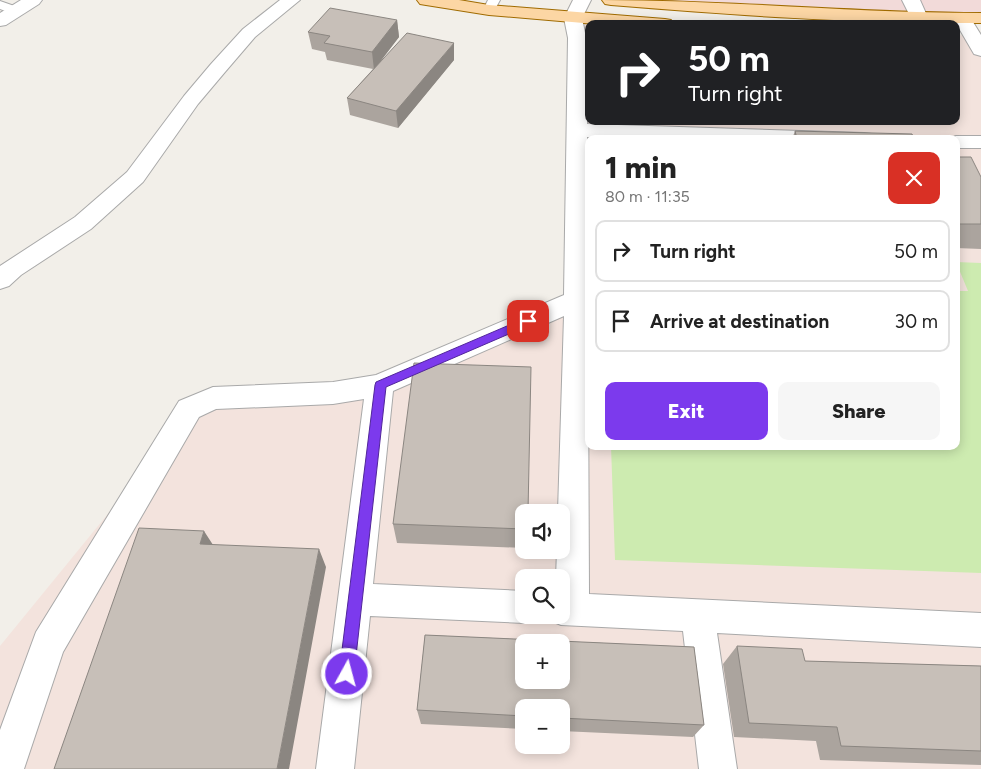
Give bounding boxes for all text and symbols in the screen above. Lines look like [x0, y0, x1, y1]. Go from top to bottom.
text: 50 m [688, 38, 770, 80]
icon: right [605, 40, 670, 105]
text: Turn right [688, 80, 783, 107]
text: 1 min [605, 149, 677, 186]
button: close [888, 152, 940, 204]
text: 80 m · 11:35 [605, 187, 690, 206]
icon: right [607, 237, 635, 265]
text: Turn right [650, 240, 736, 263]
text: 50 m [894, 240, 938, 263]
pin [507, 300, 549, 342]
icon: arrive [514, 307, 542, 335]
icon: arrive [607, 307, 635, 335]
text: Arrive at destination [650, 310, 829, 333]
text: 30 m [895, 310, 938, 333]
button: Exit [605, 382, 768, 440]
button: Share [778, 382, 940, 440]
map controls [515, 504, 570, 754]
button: sound [515, 504, 570, 559]
button: search [515, 569, 570, 624]
button: + [515, 634, 570, 689]
position arrow [320, 647, 372, 699]
button: − [515, 699, 570, 754]

